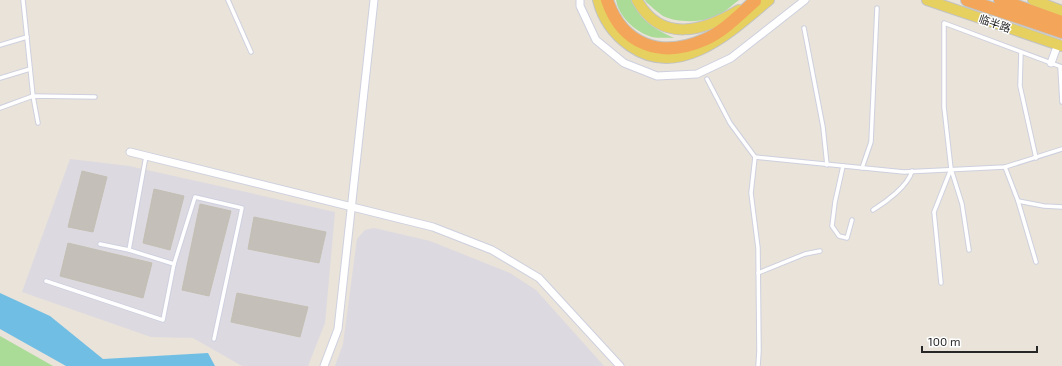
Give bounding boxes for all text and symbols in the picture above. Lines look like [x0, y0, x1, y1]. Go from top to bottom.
street label: 临半路 [977, 11, 1013, 35]
scale bar [922, 328, 1037, 354]
text: 100 m [928, 334, 960, 348]

